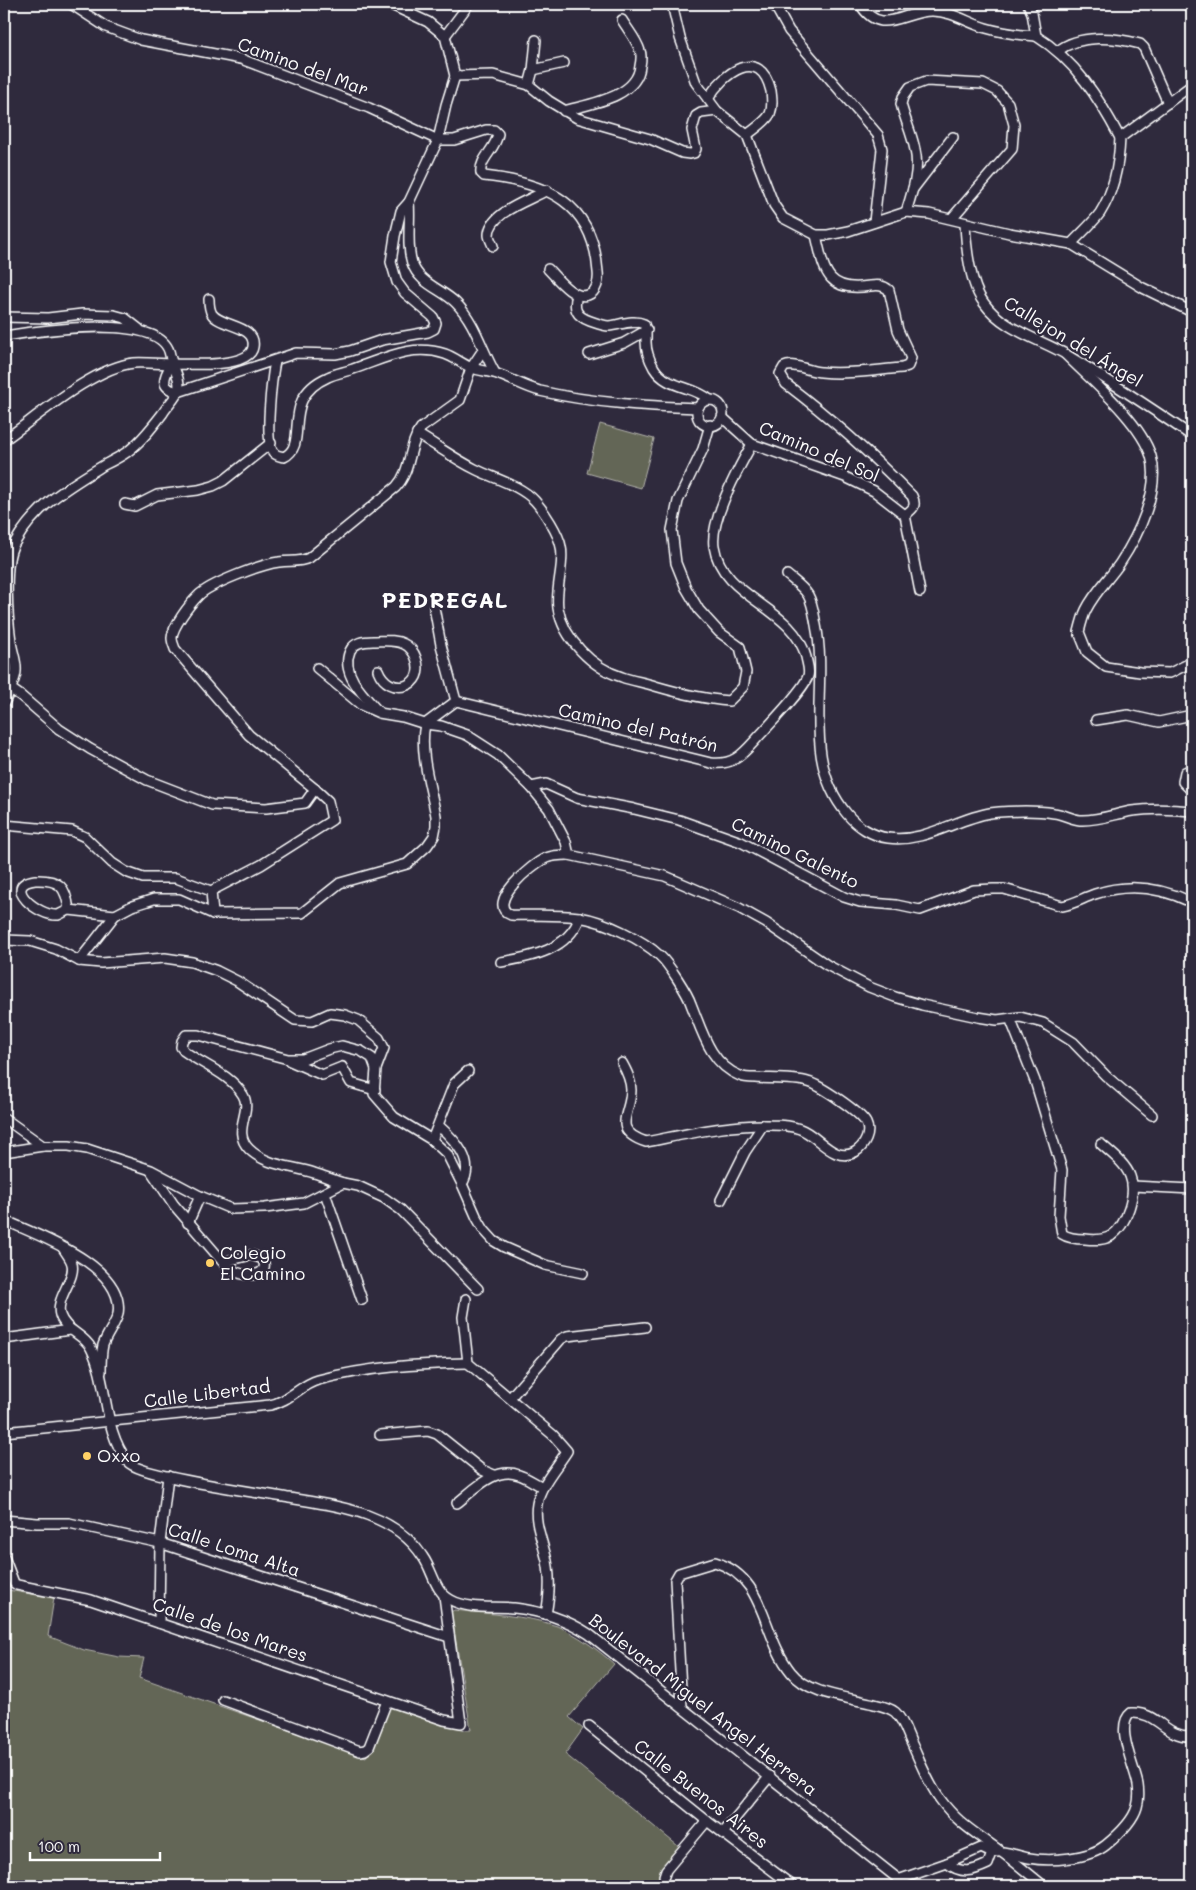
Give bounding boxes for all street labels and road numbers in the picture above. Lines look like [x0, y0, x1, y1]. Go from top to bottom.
street label: Camino del Mar [235, 31, 372, 101]
street label: Callejon del Ángel [1000, 290, 1147, 392]
street label: Camino del Sol [756, 415, 883, 487]
street label: Camino del Patrón [556, 697, 720, 757]
street label: Camino Galento [728, 811, 864, 894]
street label: Calle Libertad [142, 1373, 271, 1413]
street label: Calle Loma Alta [165, 1516, 303, 1582]
street label: Calle de los Mares [150, 1591, 311, 1667]
street label: Boulevard Miguel Angel Herrera [584, 1607, 823, 1801]
street label: Calle Buenos Aires [630, 1733, 774, 1853]

